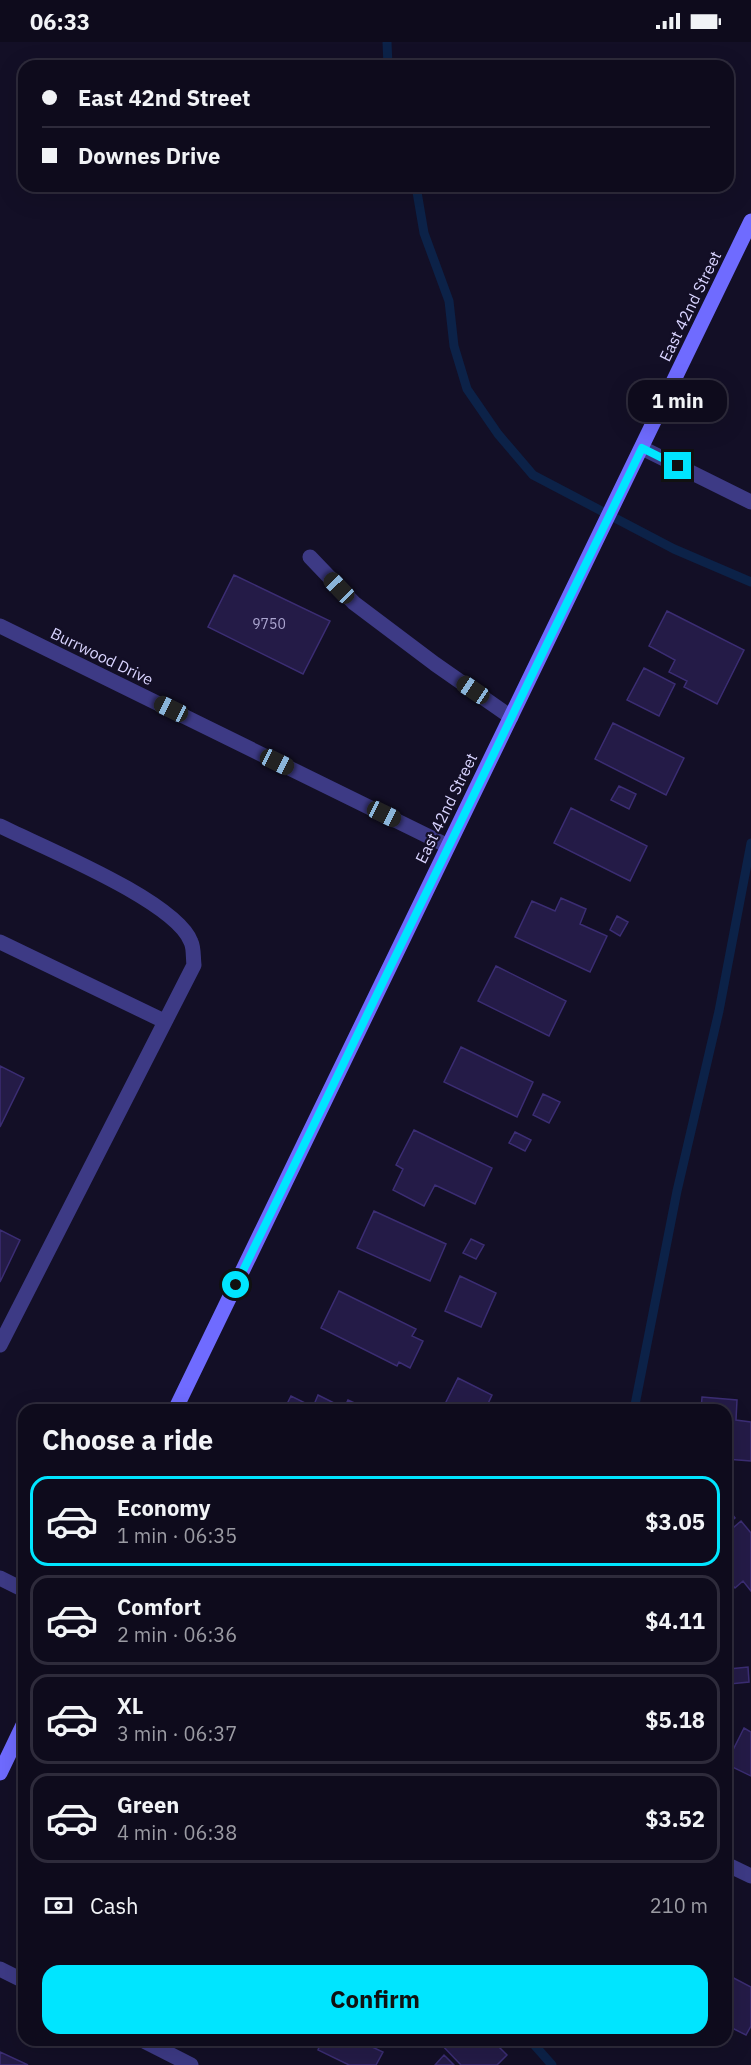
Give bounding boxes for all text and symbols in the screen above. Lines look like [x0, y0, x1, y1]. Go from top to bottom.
text: 06:33 [30, 7, 90, 36]
text: East 42nd Street [78, 83, 250, 112]
text: Downes Drive [78, 141, 220, 170]
street label: East 42nd Street [655, 248, 725, 364]
callout: 1 min [628, 379, 728, 421]
text: 1 min [651, 387, 704, 414]
route end [664, 452, 691, 479]
car [320, 569, 358, 607]
house number: 9750 [252, 615, 286, 633]
street label: Burrwood Drive [47, 623, 157, 690]
car [453, 672, 493, 708]
car [151, 693, 191, 725]
car [257, 746, 297, 778]
street label: East 42nd Street [411, 750, 481, 866]
car [364, 798, 404, 830]
route start [222, 1271, 249, 1298]
text: Choose a ride [42, 1422, 213, 1457]
text: Economy [117, 1493, 211, 1522]
icon: car [45, 1494, 99, 1548]
text: $3.05 [645, 1507, 705, 1536]
text: 1 min · 06:35 [117, 1522, 237, 1549]
text: Comfort [117, 1592, 201, 1621]
icon: car [45, 1593, 99, 1647]
text: $4.11 [645, 1606, 705, 1635]
text: 2 min · 06:36 [117, 1621, 237, 1648]
text: XL [117, 1691, 143, 1720]
icon: car [45, 1692, 99, 1746]
text: $5.18 [645, 1705, 705, 1734]
text: 3 min · 06:37 [117, 1720, 237, 1747]
text: Green [117, 1790, 179, 1819]
icon: car [45, 1791, 99, 1845]
text: $3.52 [645, 1804, 705, 1833]
text: 4 min · 06:38 [117, 1819, 237, 1846]
icon: cash [42, 1889, 75, 1922]
text: Cash [90, 1891, 139, 1920]
text: 210 m [650, 1892, 708, 1919]
button: Confirm [42, 1965, 708, 2034]

